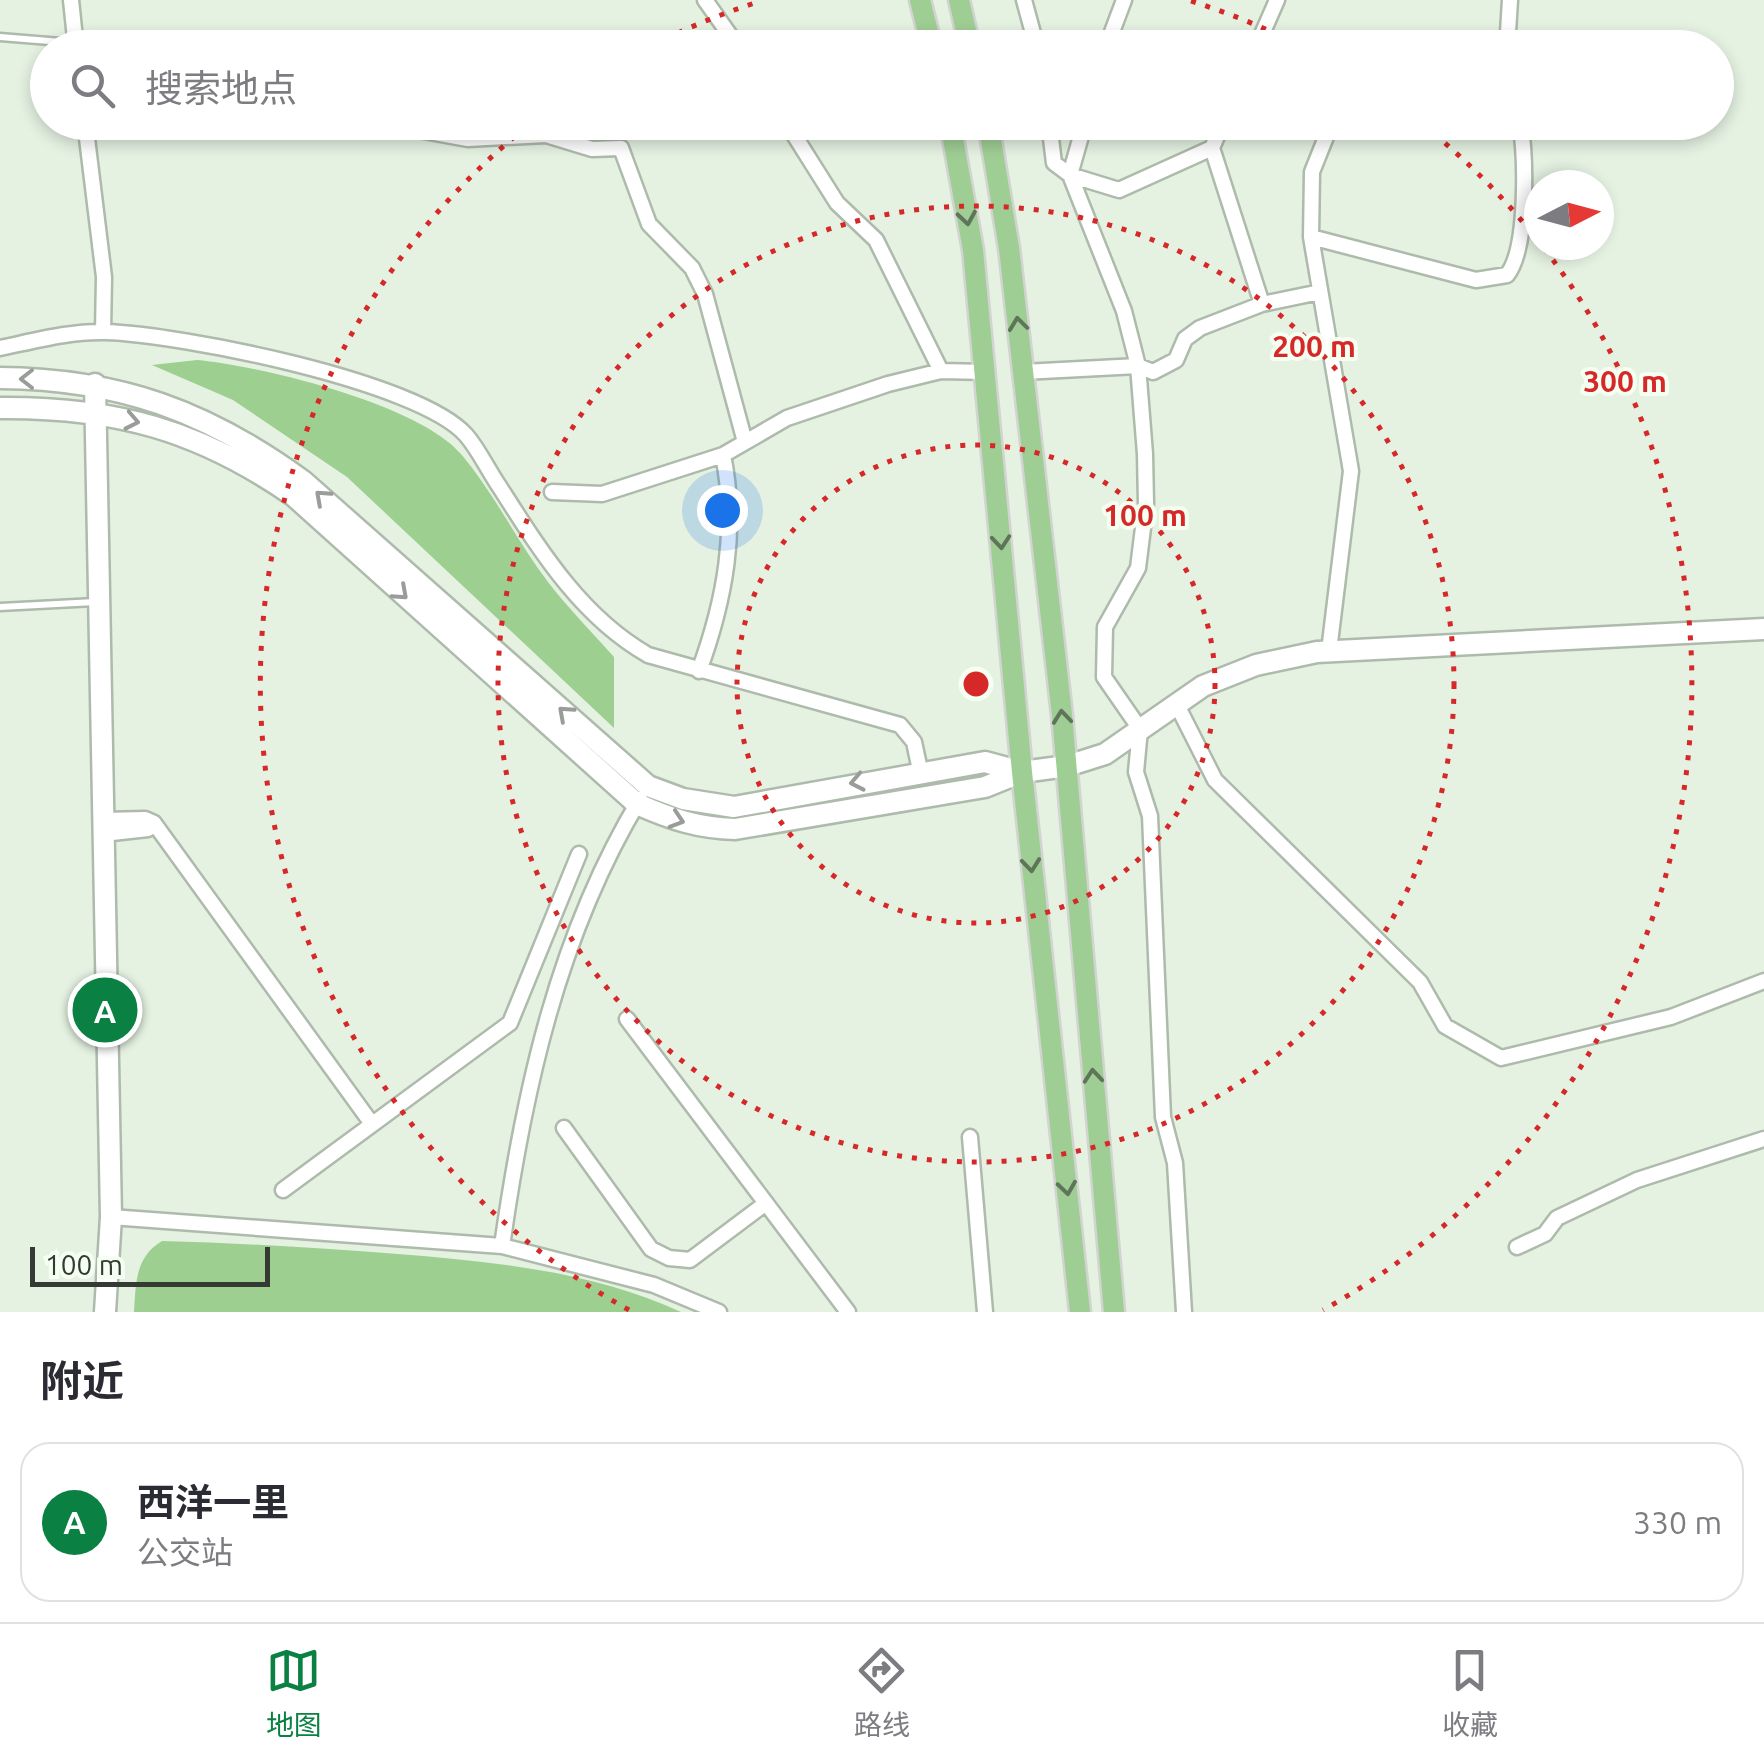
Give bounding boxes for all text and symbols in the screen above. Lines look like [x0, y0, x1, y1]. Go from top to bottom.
search box [30, 30, 1734, 140]
icon: search [65, 58, 120, 113]
text: 搜索地点 [145, 67, 297, 109]
north arrow [1524, 170, 1614, 260]
one-way arrow [956, 210, 977, 227]
one-way arrow [1008, 316, 1029, 332]
text: 200 m [1272, 329, 1356, 363]
text: 300 m [1583, 364, 1667, 398]
one-way arrow [19, 368, 35, 389]
one-way arrow [123, 409, 140, 430]
your location [697, 485, 748, 536]
one-way arrow [315, 491, 334, 509]
text: 100 m [1103, 498, 1187, 532]
one-way arrow [989, 534, 1011, 550]
one-way arrow [389, 581, 408, 599]
centre of rings [958, 666, 994, 702]
one-way arrow [558, 707, 577, 725]
one-way arrow [1052, 709, 1073, 725]
one-way arrow [849, 771, 865, 792]
one-way arrow [667, 809, 684, 829]
one-way arrow [1020, 858, 1041, 874]
pin: A [72, 972, 138, 1048]
one-way arrow [1083, 1067, 1105, 1083]
one-way arrow [1056, 1180, 1077, 1197]
scale bar [30, 1242, 270, 1286]
text: 100 m [45, 1249, 123, 1280]
text: 附近 [40, 1357, 124, 1404]
text: 西洋一里 [137, 1481, 289, 1523]
text: A [63, 1504, 86, 1540]
text: 330 m [1633, 1504, 1722, 1540]
text: 公交站 [137, 1534, 233, 1570]
tab: 地图 [266, 1643, 322, 1743]
tab: 路线 [854, 1643, 910, 1743]
tab: 收藏 [1442, 1643, 1498, 1743]

